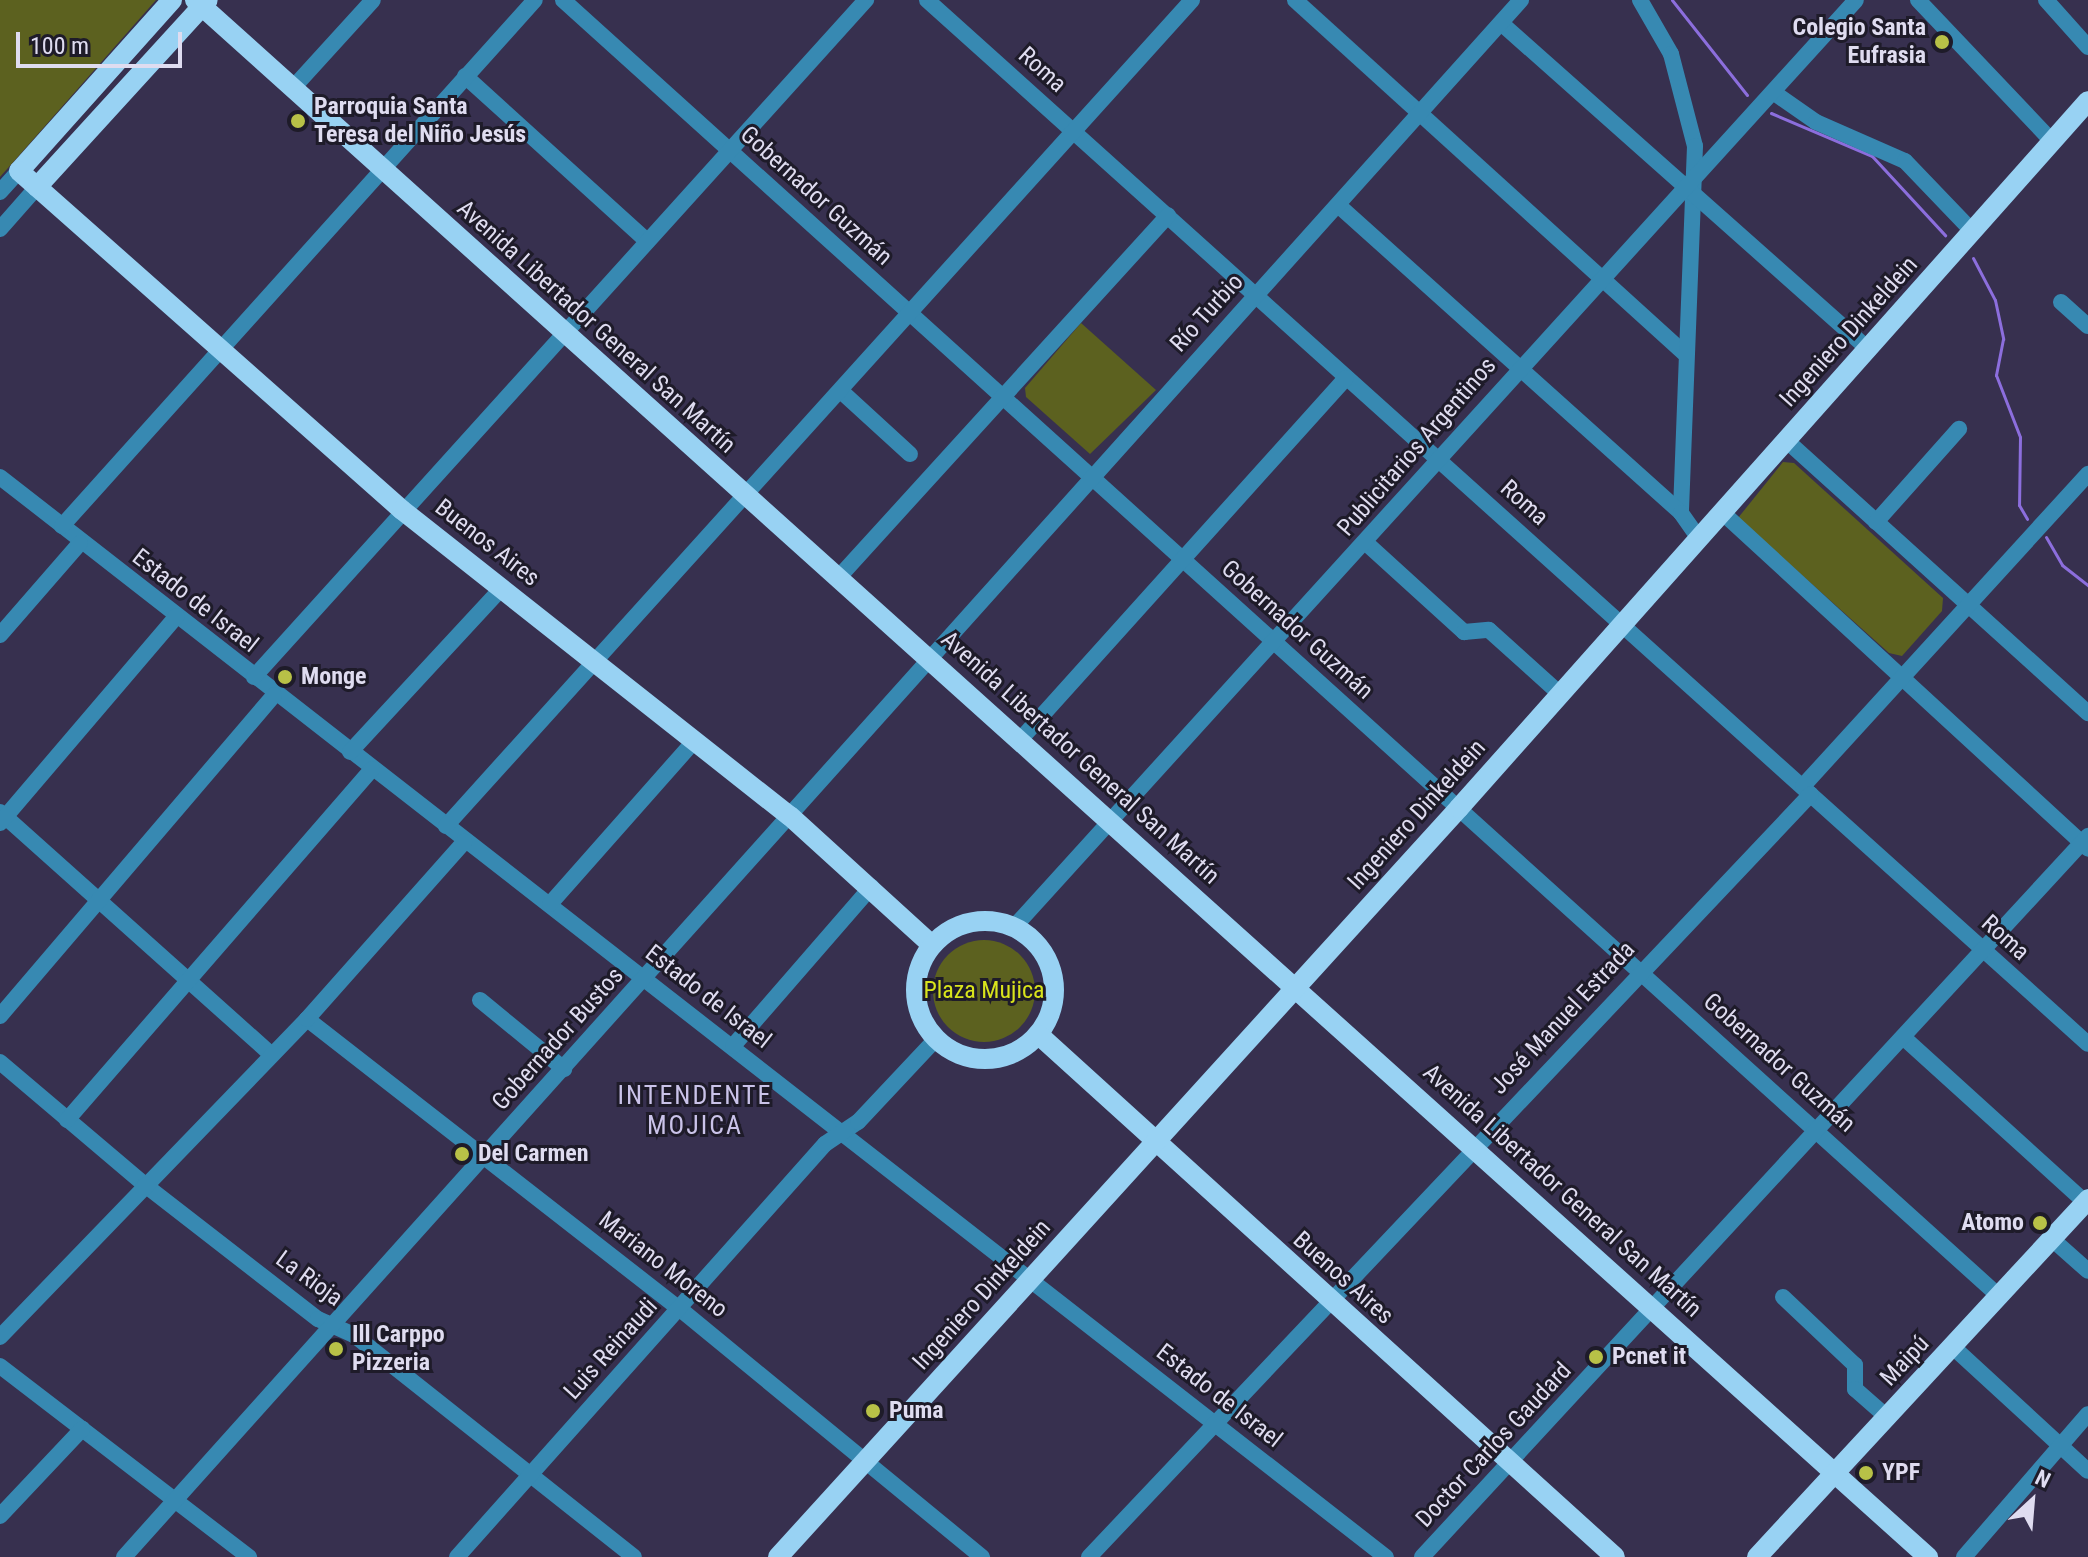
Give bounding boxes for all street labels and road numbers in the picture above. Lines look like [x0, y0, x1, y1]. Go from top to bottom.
street label: Roma [1012, 41, 1072, 99]
street label: Gobernador Guzmán [734, 120, 898, 272]
street label: Avenida Libertador General San Martín [451, 194, 741, 460]
street label: Ingeniero Dinkeldein [1774, 251, 1924, 413]
street label: Río Turbio [1164, 268, 1250, 358]
street label: Publicitarios Argentinos [1332, 352, 1502, 542]
street label: Roma [1494, 474, 1554, 532]
street label: Buenos Aires [429, 493, 545, 593]
street label: Estado de Israel [126, 543, 264, 659]
street label: Gobernador Guzmán [1215, 554, 1379, 706]
street label: Avenida Libertador General San Martín [935, 625, 1225, 891]
street label: Ingeniero Dinkeldein [1342, 734, 1492, 896]
street label: Roma [1975, 909, 2035, 967]
street label: José Manuel Estrada [1485, 936, 1641, 1100]
street label: Estado de Israel [639, 939, 777, 1055]
street label: Gobernador Bustos [486, 962, 630, 1116]
street label: Gobernador Guzmán [1697, 987, 1861, 1139]
street label: Avenida Libertador General San Martín [1417, 1058, 1707, 1324]
street label: Mariano Moreno [593, 1206, 733, 1324]
street label: Ingeniero Dinkeldein [907, 1214, 1057, 1376]
street label: Buenos Aires [1287, 1226, 1399, 1330]
street label: La Rioja [270, 1245, 348, 1313]
street label: Luis Reinaudi [558, 1293, 664, 1405]
street label: Maipú [1874, 1330, 1936, 1392]
street label: Estado de Israel [1150, 1338, 1288, 1454]
street label: Doctor Carlos Gaudard [1410, 1357, 1578, 1533]

